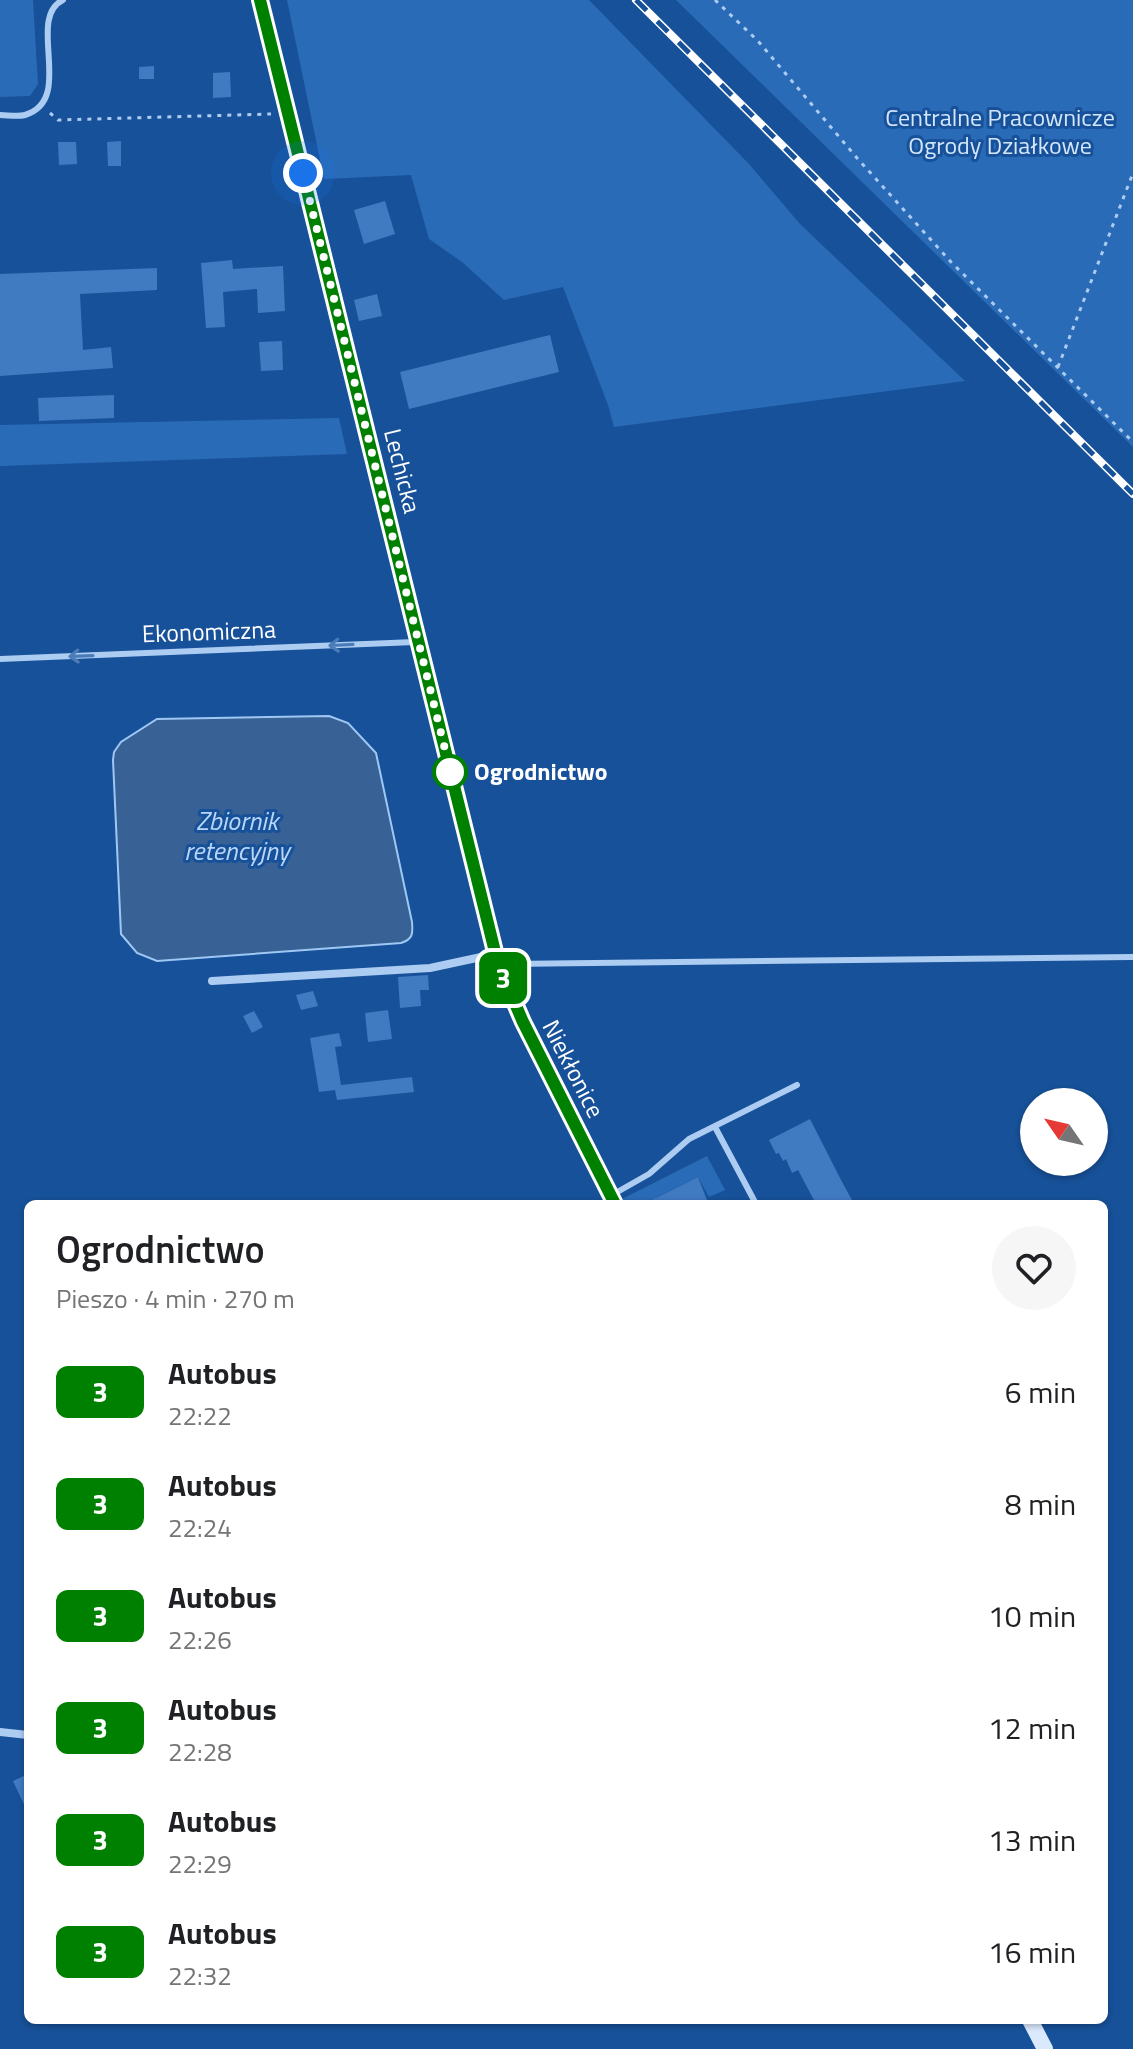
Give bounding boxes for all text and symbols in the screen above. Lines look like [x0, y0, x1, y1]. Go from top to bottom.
park label: Centralne Pracownicze Ogrody Działkowe [885, 99, 1115, 163]
your location [283, 153, 323, 193]
street label: Lechicka [375, 425, 431, 517]
street label: Ekonomiczna [141, 611, 277, 651]
one-way arrow [328, 637, 355, 652]
one-way arrow [68, 648, 95, 663]
place label: Ogrodnictwo [474, 753, 608, 789]
marker: Ogrodnictwo [433, 755, 467, 789]
water label: Zbiornik retencyjny [184, 801, 293, 870]
line badge: 3 [477, 952, 529, 1004]
text: 3 [495, 956, 511, 999]
street label: Niekłonice [534, 1013, 614, 1124]
north arrow [1020, 1088, 1108, 1176]
map controls [1020, 1088, 1108, 1176]
text: Ogrodnictwo [56, 1220, 265, 1278]
button: heart [992, 1226, 1076, 1310]
text: Pieszo · 4 min · 270 m [56, 1279, 295, 1318]
text: Autobus [168, 1350, 277, 1396]
text: 6 min [1005, 1369, 1076, 1415]
text: 3 [92, 1370, 108, 1413]
text: 22:22 [168, 1396, 232, 1435]
text: Autobus [168, 1462, 277, 1508]
text: 8 min [1005, 1481, 1076, 1527]
text: 3 [92, 1482, 108, 1525]
text: 22:24 [168, 1508, 232, 1547]
text: Autobus [168, 1574, 277, 1620]
text: 10 min [988, 1593, 1076, 1639]
text: 3 [92, 1594, 108, 1637]
text: 22:26 [168, 1620, 232, 1659]
text: Autobus [168, 1686, 277, 1732]
text: 12 min [988, 1705, 1076, 1751]
text: 3 [92, 1706, 108, 1749]
text: 22:28 [168, 1732, 232, 1771]
text: Autobus [168, 1798, 277, 1844]
text: 13 min [988, 1817, 1076, 1863]
text: 3 [92, 1818, 108, 1861]
text: 22:29 [168, 1844, 232, 1883]
text: Autobus [168, 1910, 277, 1956]
text: 16 min [988, 1929, 1076, 1975]
text: 3 [92, 1930, 108, 1973]
text: 22:32 [168, 1956, 232, 1995]

